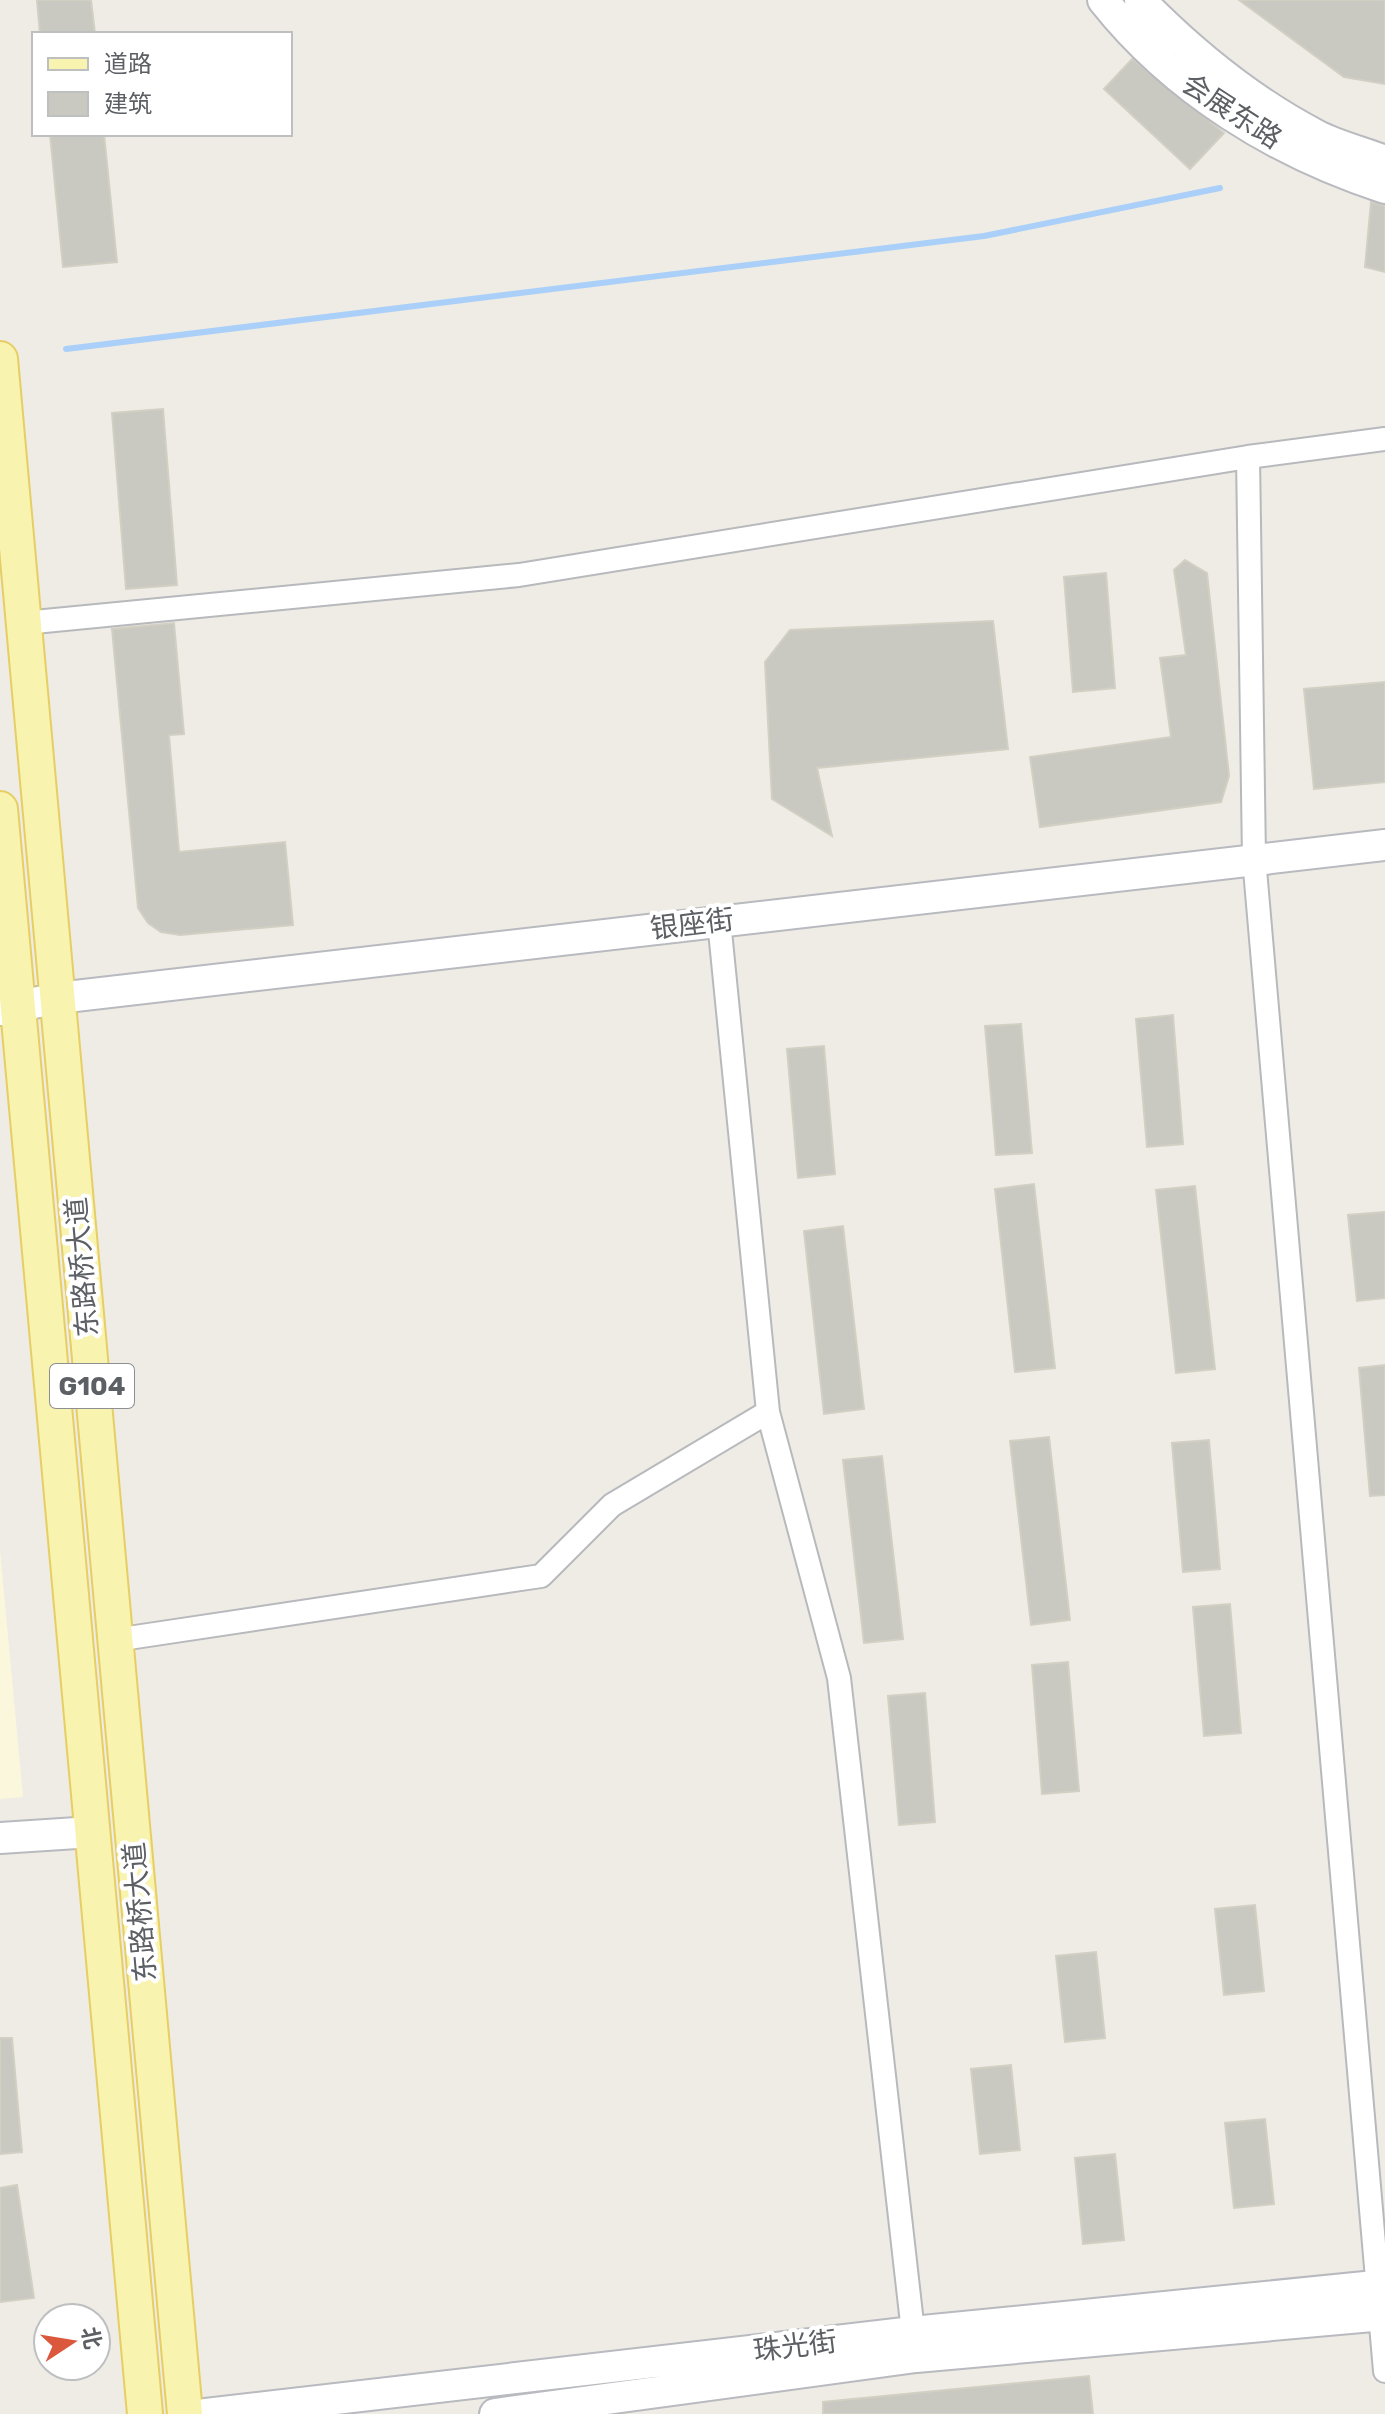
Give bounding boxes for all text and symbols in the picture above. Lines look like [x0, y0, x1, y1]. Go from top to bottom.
legend [32, 32, 292, 136]
text: 道路 [104, 50, 152, 78]
street label: 会展东路 [1176, 67, 1288, 155]
text: 建筑 [104, 90, 152, 118]
street label: 银座街 [648, 903, 736, 945]
street label: 东路桥大道 [59, 1196, 105, 1338]
road number: G104 [50, 1364, 134, 1408]
street label: 东路桥大道 [117, 1841, 163, 1983]
north arrow [32, 2302, 112, 2382]
text: 北 [76, 2324, 107, 2352]
street label: 珠光街 [751, 2325, 839, 2367]

